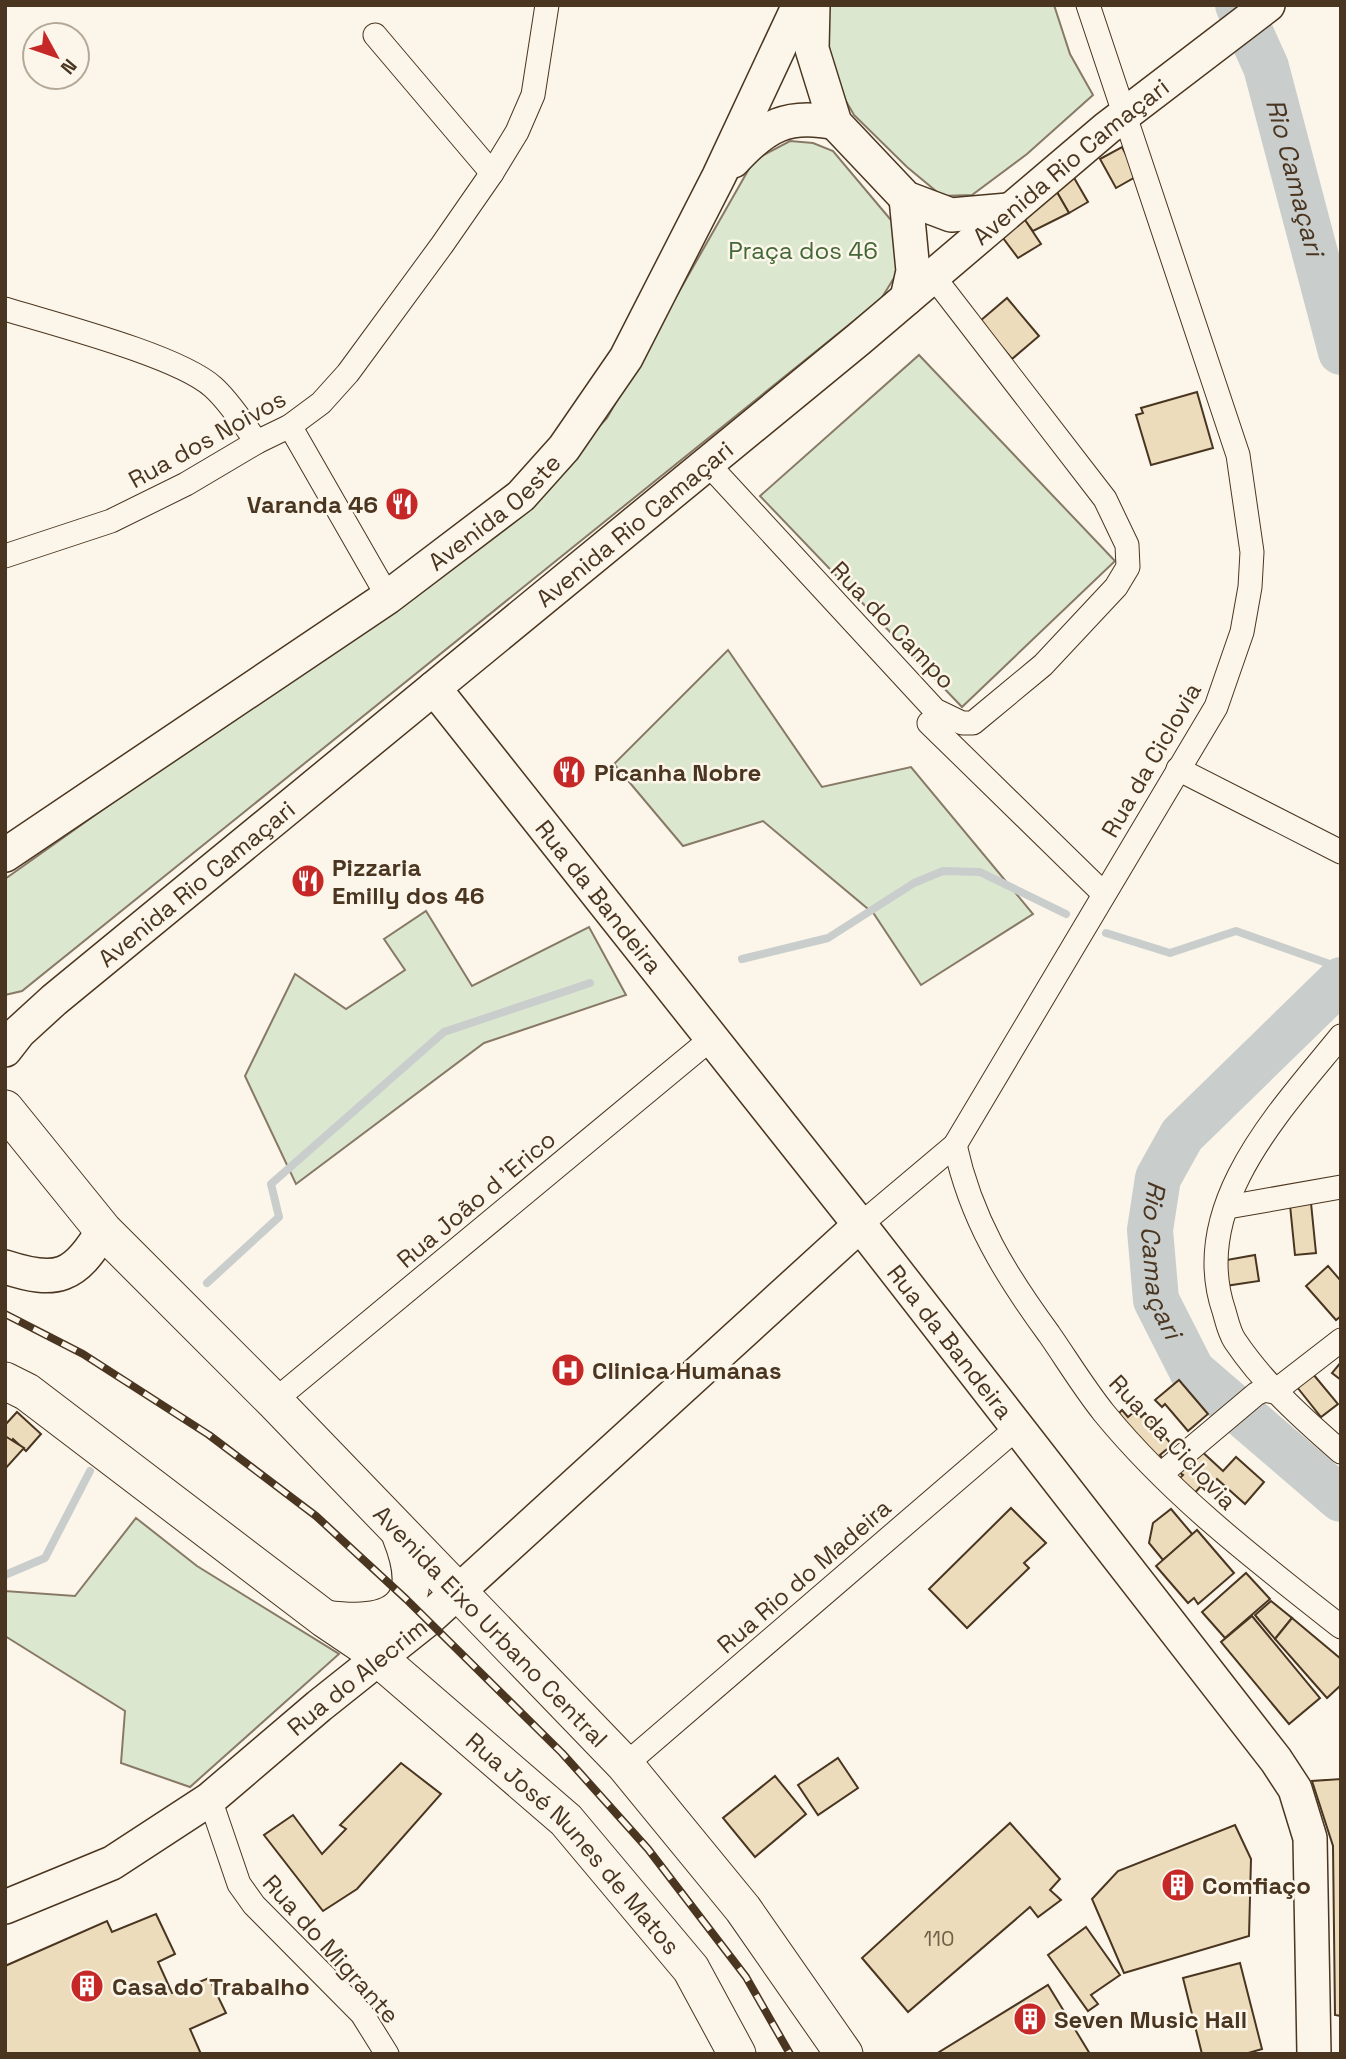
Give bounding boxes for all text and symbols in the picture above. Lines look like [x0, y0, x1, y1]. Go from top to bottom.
north arrow [21, 21, 91, 91]
text: N [55, 54, 82, 80]
street label: Avenida Rio Camaçari [966, 71, 1175, 252]
water label: Rio Camaçari [1258, 95, 1333, 262]
park label: Praça dos 46 [728, 235, 878, 266]
street label: Rua dos Noivos [123, 383, 291, 495]
street label: Avenida Rio Camaçari [529, 434, 739, 614]
street label: Avenida Oeste [421, 447, 567, 577]
restaurant icon: Varanda 46 [383, 485, 421, 523]
place label: Varanda 46 [247, 489, 378, 520]
street label: Rua do Campo [824, 554, 962, 696]
street label: Rua da Ciclovia [1094, 677, 1208, 843]
restaurant icon: Picanha Nobre [550, 753, 588, 791]
place label: Picanha Nobre [594, 757, 761, 788]
street label: Avenida Rio Camaçari [91, 793, 301, 973]
street label: Rua da Bandeira [529, 813, 670, 980]
place label: Pizzaria Emilly dos 46 [332, 852, 485, 911]
restaurant icon: Pizzaria Emilly dos 46 [289, 862, 327, 900]
street label: Rua João d 'Erico [390, 1123, 562, 1275]
water label: Rio Camaçari [1133, 1179, 1191, 1347]
street label: Rua da Bandeira [881, 1258, 1021, 1425]
hospital icon: Clinica Humanas [549, 1351, 587, 1389]
place label: Clinica Humanas [592, 1355, 781, 1386]
street label: Rua da Ciclovia [1102, 1368, 1244, 1516]
street label: Rua Rio do Madeira [711, 1492, 898, 1660]
street label: Avenida Eixo Urbano Central [367, 1498, 615, 1754]
street label: Rua do Alecrim [280, 1611, 433, 1742]
street label: Rua José Nunes de Matos [460, 1725, 687, 1961]
building icon: Comfiaço [1159, 1866, 1197, 1904]
street label: Rua do Migrante [256, 1868, 406, 2030]
place label: Comfiaço [1202, 1870, 1311, 1901]
house number: 110 [923, 1925, 955, 1952]
building icon: Casa do Trabalho [68, 1967, 106, 2005]
place label: Casa do Trabalho [112, 1971, 310, 2002]
building icon: Seven Music Hall [1011, 2000, 1049, 2038]
place label: Seven Music Hall [1054, 2004, 1247, 2035]

